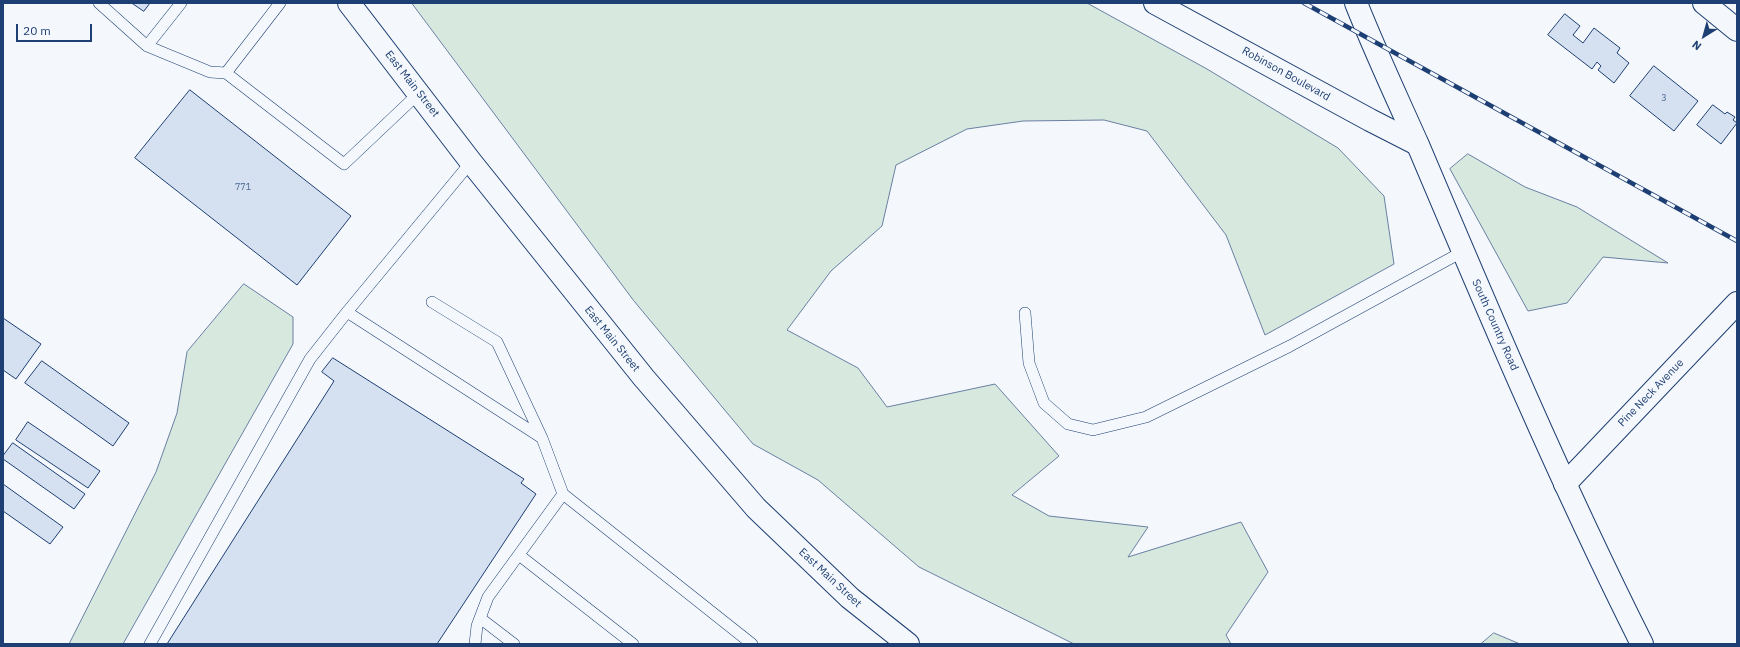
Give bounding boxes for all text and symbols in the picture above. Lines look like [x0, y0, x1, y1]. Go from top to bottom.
scale bar [18, 16, 94, 42]
north arrow [1684, 16, 1724, 56]
text: 20 m [23, 23, 51, 38]
text: N [1689, 38, 1704, 54]
street label: Robinson Boulevard [1240, 44, 1332, 104]
street label: East Main Street [382, 48, 442, 120]
house number: 3 [1661, 93, 1667, 103]
house number: 771 [235, 182, 251, 192]
street label: South Country Road [1469, 277, 1521, 373]
street label: East Main Street [582, 304, 642, 374]
street label: Pine Neck Avenue [1615, 356, 1687, 430]
street label: East Main Street [796, 546, 864, 610]

